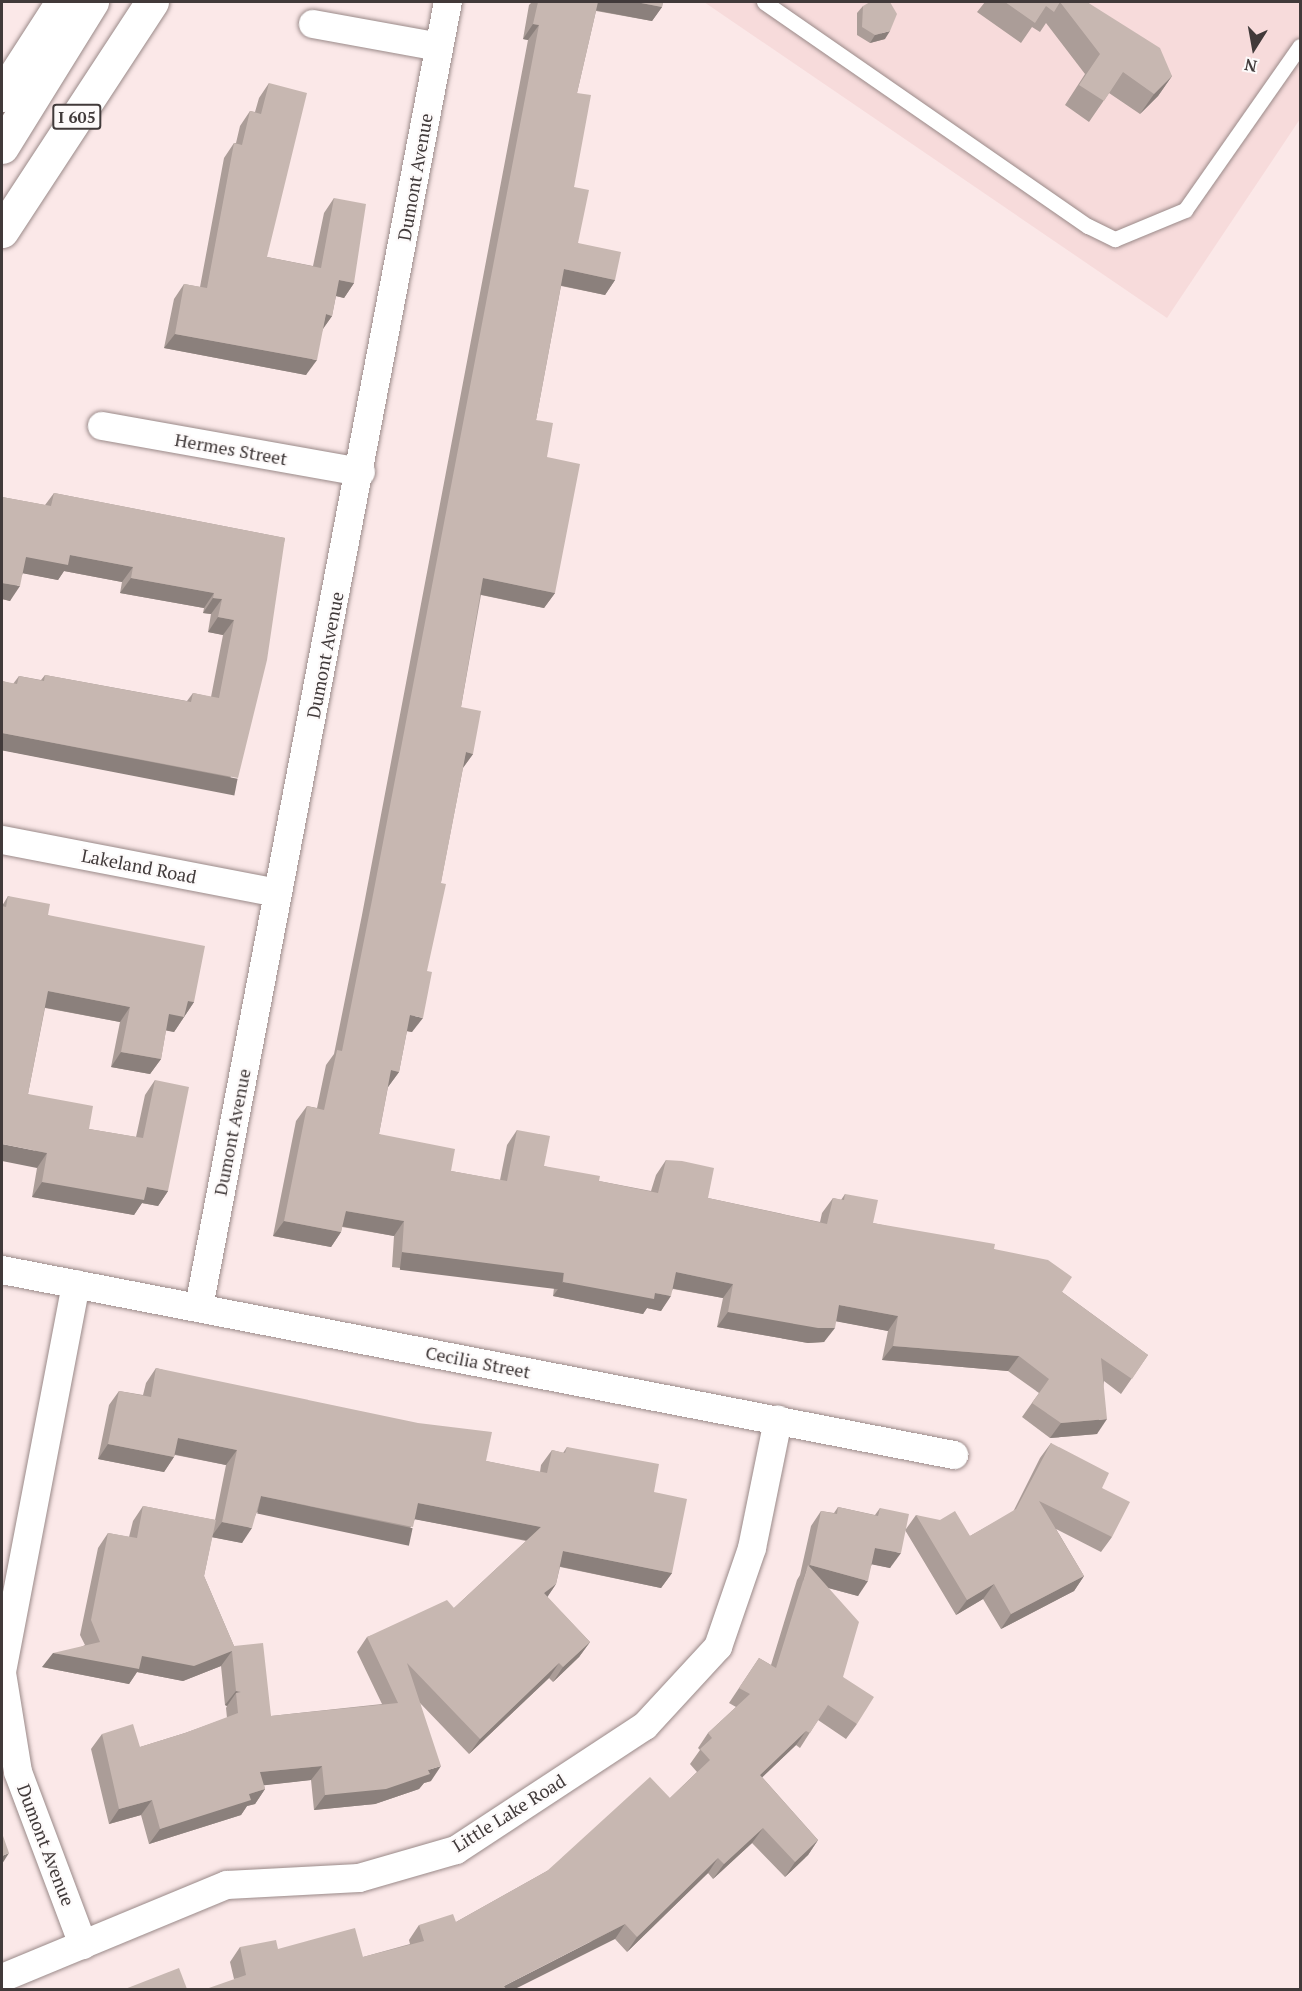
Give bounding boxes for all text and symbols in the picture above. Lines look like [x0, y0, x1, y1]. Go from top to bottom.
north arrow [1224, 18, 1284, 78]
text: N [1243, 54, 1259, 78]
road number: I 605 [52, 104, 103, 130]
street label: Dumont Avenue [393, 111, 437, 243]
street label: Hermes Street [173, 428, 289, 470]
street label: Dumont Avenue [302, 590, 348, 720]
street label: Lakeland Road [80, 844, 198, 888]
street label: Dumont Avenue [209, 1067, 255, 1197]
street label: Cecilia Street [424, 1341, 532, 1383]
street label: Little Lake Road [449, 1770, 569, 1856]
street label: Dumont Avenue [13, 1781, 79, 1909]

